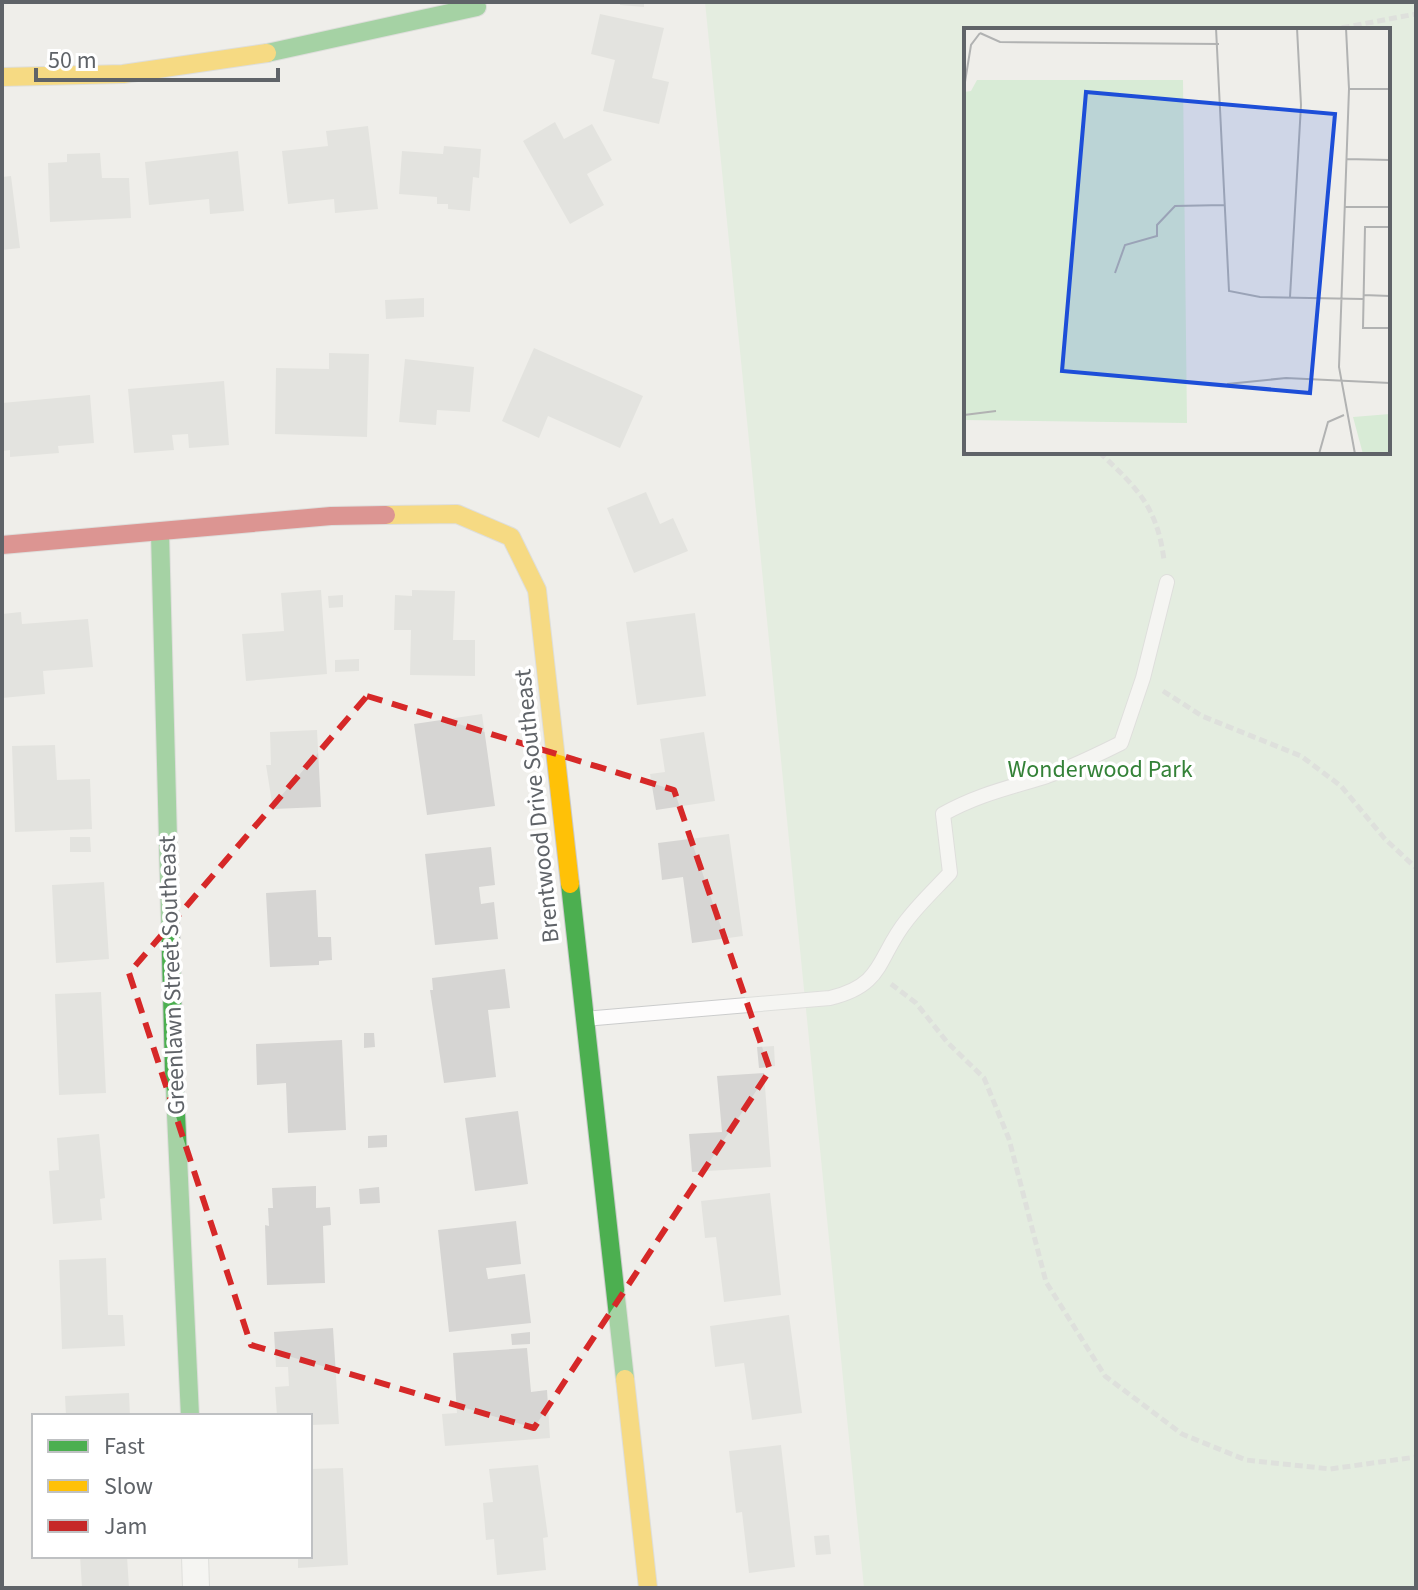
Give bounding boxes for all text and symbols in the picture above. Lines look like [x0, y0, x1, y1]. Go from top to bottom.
inset map [964, 28, 1390, 454]
scale bar [36, 32, 278, 82]
text: 50 m [48, 43, 97, 78]
street label: Brentwood Drive Southeast [505, 667, 569, 945]
park label: Wonderwood Park [1007, 752, 1193, 787]
street label: Greenlawn Street Southeast [150, 835, 194, 1115]
legend [32, 1414, 312, 1558]
text: Fast [104, 1429, 145, 1464]
text: Slow [104, 1469, 153, 1504]
text: Jam [104, 1509, 148, 1544]

